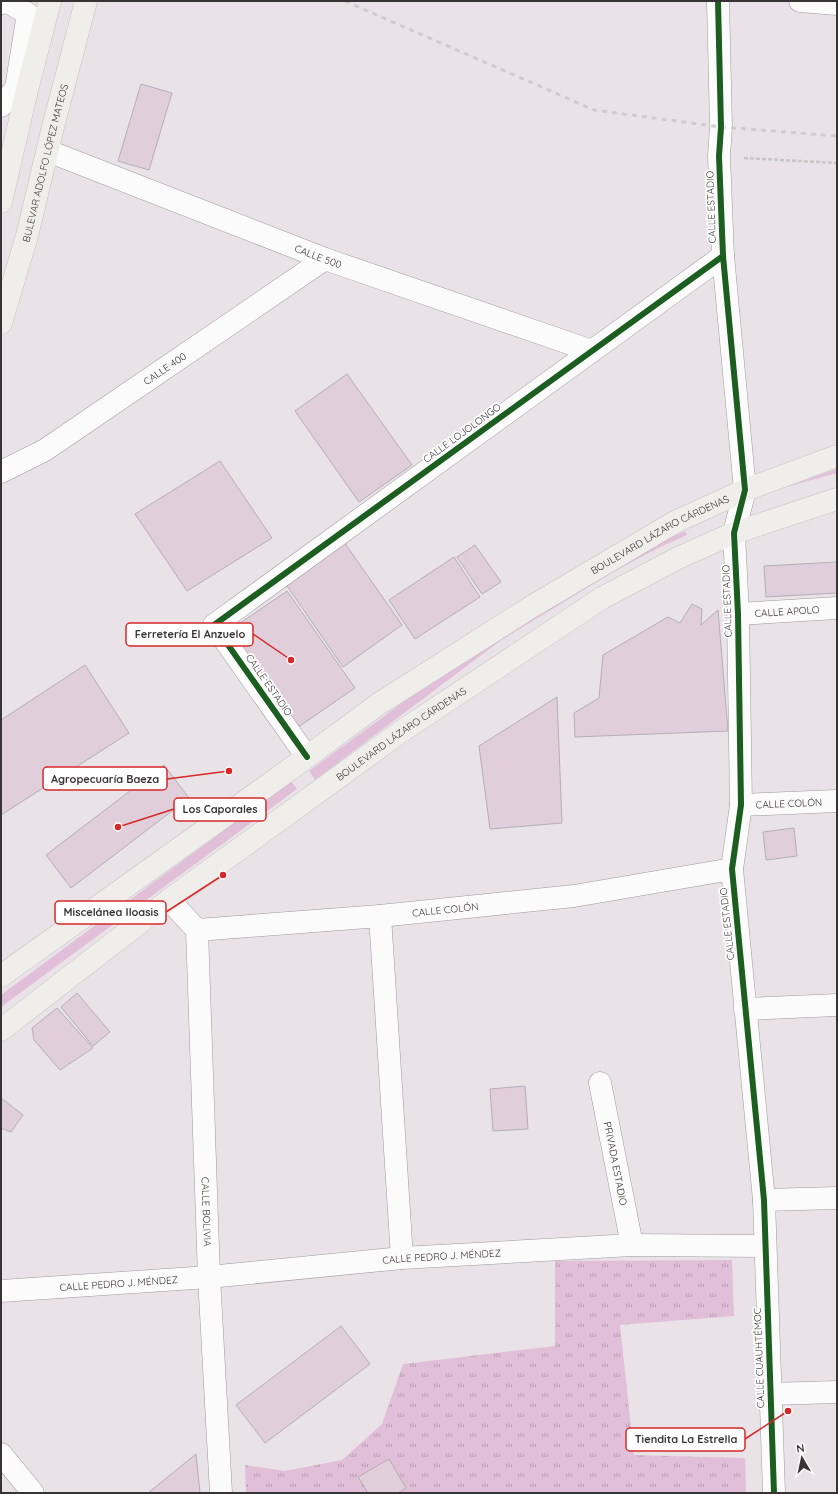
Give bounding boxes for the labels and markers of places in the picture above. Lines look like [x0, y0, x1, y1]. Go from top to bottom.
callout: Ferretería El Anzuelo [126, 623, 253, 646]
callout: Agropecuaría Baeza [43, 767, 167, 790]
callout: Los Caporales [174, 798, 266, 821]
callout: Miscelánea Iloasis [55, 901, 166, 924]
callout: Tiendita La Estrella [626, 1428, 745, 1451]

